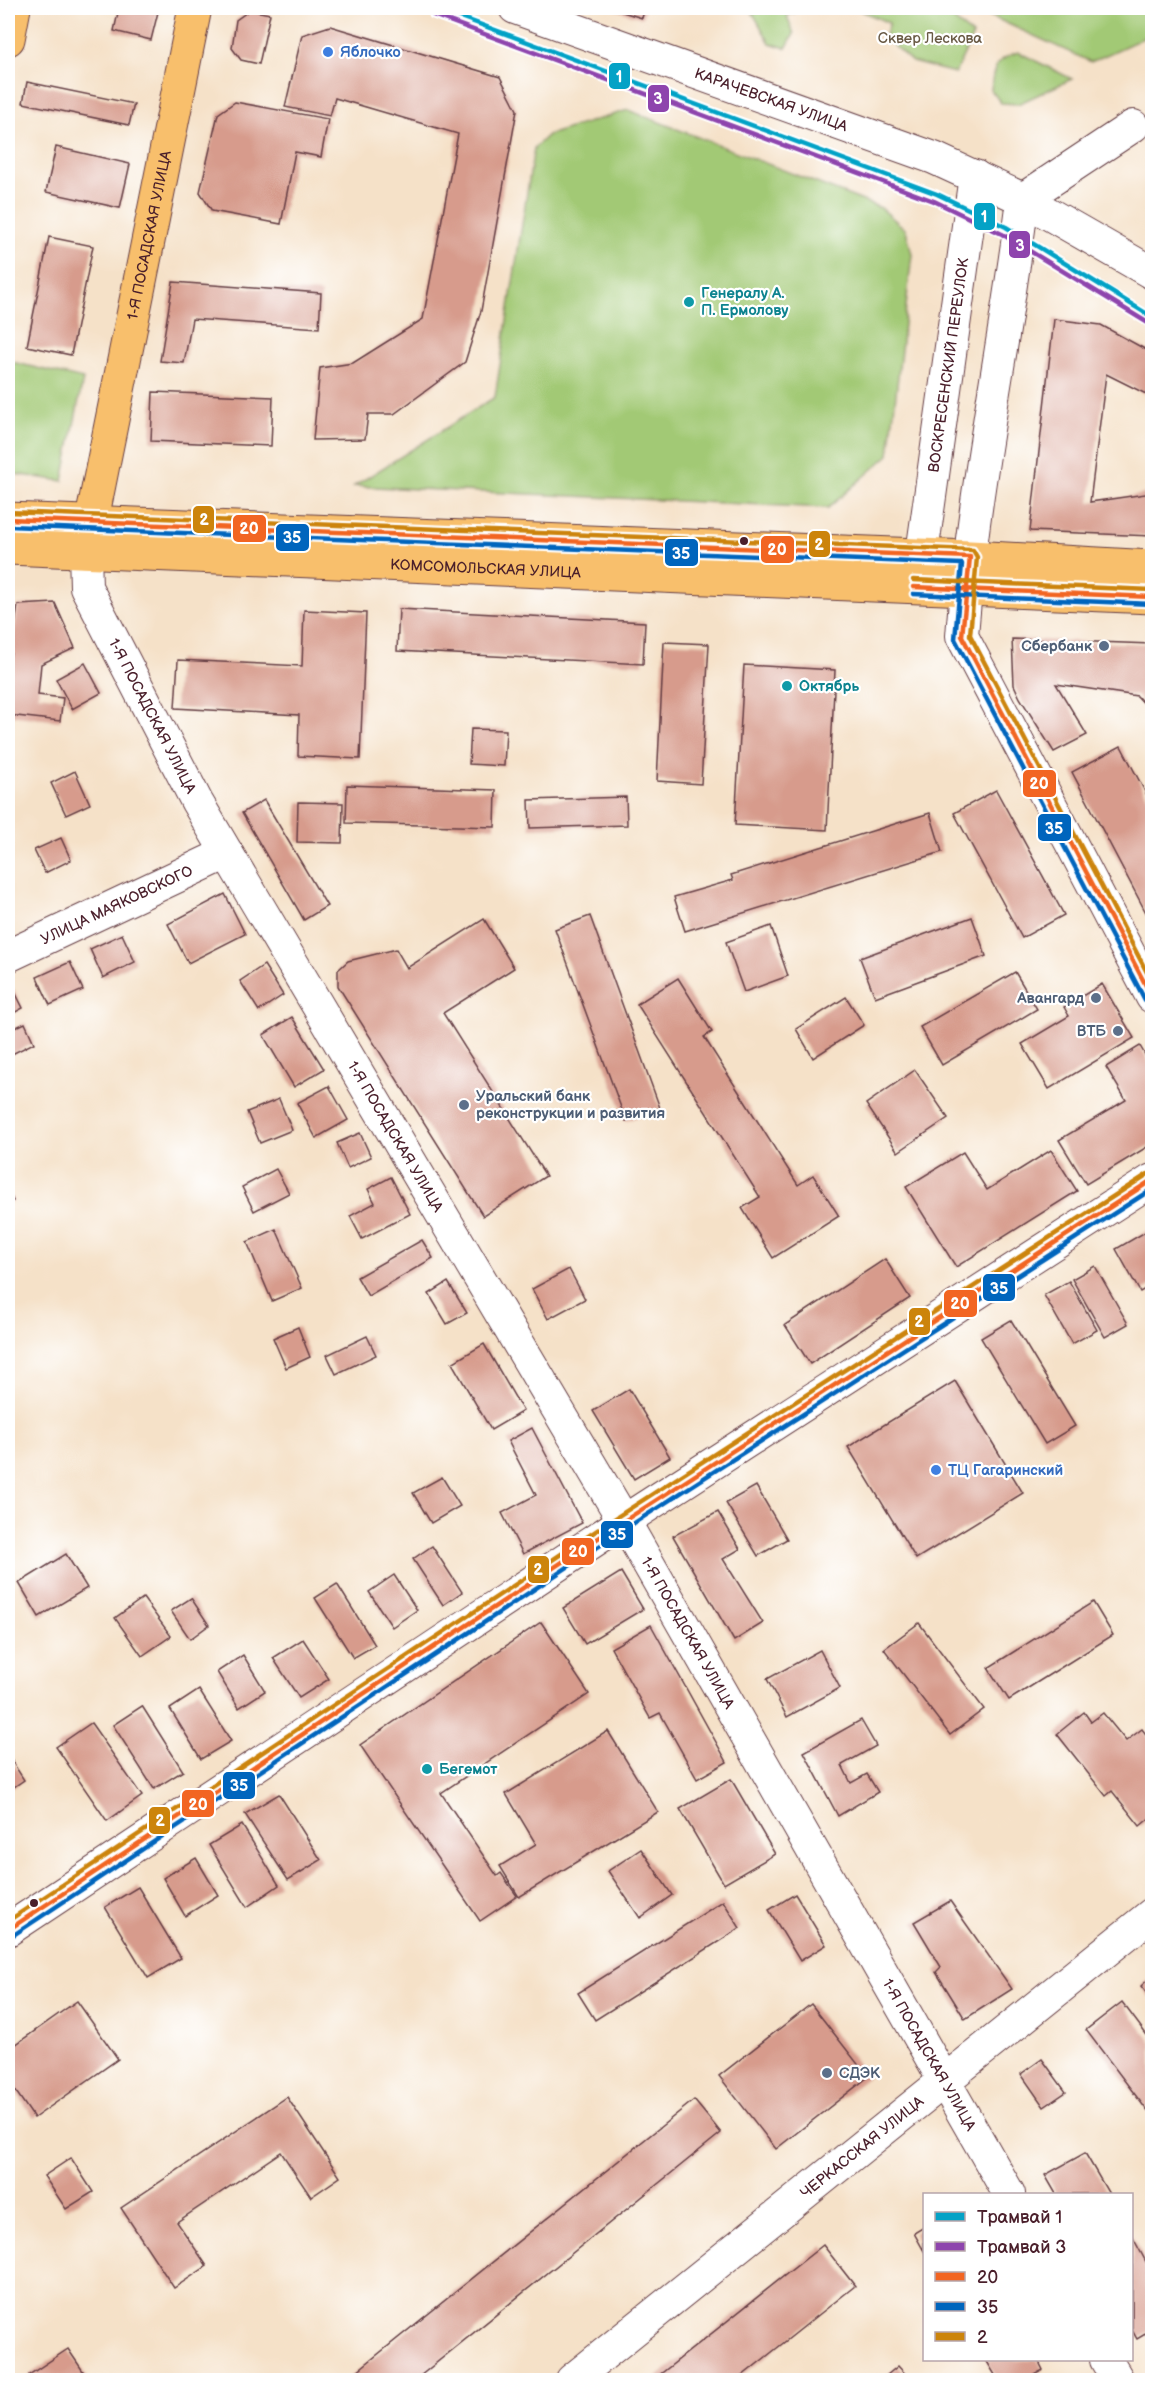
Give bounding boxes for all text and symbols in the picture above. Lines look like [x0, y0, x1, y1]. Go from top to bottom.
park label: Сквер Лескова [878, 29, 982, 48]
place label: Яблочко [340, 43, 401, 62]
marker: Яблочко [321, 45, 335, 59]
line badge: 1 [608, 62, 631, 90]
street label: КАРАЧЕВСКАЯ УЛИЦА [692, 64, 851, 137]
text: 1 [616, 68, 622, 87]
line badge: 3 [647, 84, 670, 113]
text: 3 [653, 90, 663, 109]
street label: 1-Я ПОСАДСКАЯ УЛИЦА [123, 148, 176, 322]
line badge: 1 [973, 202, 996, 231]
text: 1 [981, 208, 987, 227]
line badge: 3 [1008, 230, 1031, 259]
text: 3 [1015, 237, 1025, 256]
street label: ВОСКРЕСЕНСКИЙ ПЕРЕУЛОК [924, 256, 973, 474]
place label: Генералу А. П. Ермолову [701, 284, 789, 320]
marker: Генералу А. П. Ермолову [682, 295, 696, 309]
line badge: 2 [192, 505, 215, 534]
text: 2 [199, 511, 209, 530]
line badge: 20 [232, 514, 267, 543]
text: 20 [239, 520, 259, 539]
line badge: 35 [275, 523, 310, 552]
text: 35 [283, 529, 301, 548]
line badge: 2 [808, 530, 831, 558]
unlabelled marker [738, 535, 750, 547]
line badge: 20 [760, 535, 795, 564]
text: 2 [814, 536, 824, 555]
line badge: 35 [664, 538, 699, 567]
text: 20 [767, 541, 787, 560]
text: 35 [672, 545, 690, 564]
street label: КОМСОМОЛЬСКАЯ УЛИЦА [390, 555, 582, 583]
street label: 1-Я ПОСАДСКАЯ УЛИЦА [104, 635, 200, 798]
place label: Сбербанк [1021, 637, 1093, 656]
marker: Сбербанк [1097, 639, 1111, 653]
place label: Октябрь [799, 677, 860, 696]
marker: Октябрь [780, 679, 794, 693]
line badge: 20 [1022, 769, 1057, 798]
text: 20 [1029, 775, 1049, 794]
line badge: 35 [1037, 813, 1072, 842]
text: 35 [1045, 820, 1063, 839]
street label: УЛИЦА МАЯКОВСКОГО [38, 861, 196, 949]
place label: Авангард [1016, 989, 1084, 1008]
marker: Авангард [1089, 991, 1103, 1005]
place label: ВТБ [1077, 1022, 1106, 1041]
marker: ВТБ [1111, 1024, 1125, 1038]
street label: 1-Я ПОСАДСКАЯ УЛИЦА [343, 1058, 448, 1216]
place label: Уральский банк реконструкции и развития [476, 1087, 665, 1123]
marker: Уральский банк реконструкции и развития [457, 1098, 471, 1112]
line badge: 35 [982, 1273, 1016, 1302]
text: 35 [990, 1280, 1008, 1299]
line badge: 20 [943, 1289, 978, 1318]
text: 20 [950, 1295, 970, 1314]
line badge: 2 [908, 1307, 931, 1336]
text: 2 [914, 1313, 924, 1332]
place label: ТЦ Гагаринский [948, 1461, 1063, 1480]
marker: ТЦ Гагаринский [929, 1463, 943, 1477]
line badge: 35 [600, 1520, 634, 1549]
text: 35 [608, 1526, 626, 1545]
line badge: 20 [561, 1537, 595, 1566]
text: 20 [568, 1543, 588, 1562]
street label: 1-Я ПОСАДСКАЯ УЛИЦА [637, 1554, 739, 1713]
line badge: 2 [527, 1555, 550, 1584]
text: 2 [533, 1561, 543, 1580]
place label: Бегемот [439, 1760, 498, 1779]
marker: Бегемот [420, 1762, 434, 1776]
line badge: 35 [222, 1771, 256, 1800]
text: 35 [230, 1777, 248, 1796]
line badge: 20 [181, 1789, 215, 1818]
text: 20 [188, 1796, 208, 1815]
line badge: 2 [148, 1806, 171, 1835]
text: 2 [155, 1812, 165, 1831]
unlabelled marker [28, 1897, 40, 1909]
street label: 1-Я ПОСАДСКАЯ УЛИЦА [878, 1975, 980, 2135]
place label: СДЭК [839, 2064, 881, 2083]
marker: СДЭК [820, 2066, 834, 2080]
street label: ЧЕРКАССКАЯ УЛИЦА [797, 2092, 928, 2203]
legend [923, 2193, 1133, 2361]
text: Трамвай 1 [977, 2207, 1062, 2228]
text: Трамвай 3 [977, 2237, 1066, 2258]
text: 20 [977, 2267, 998, 2288]
text: 35 [977, 2297, 998, 2318]
text: 2 [977, 2327, 988, 2348]

